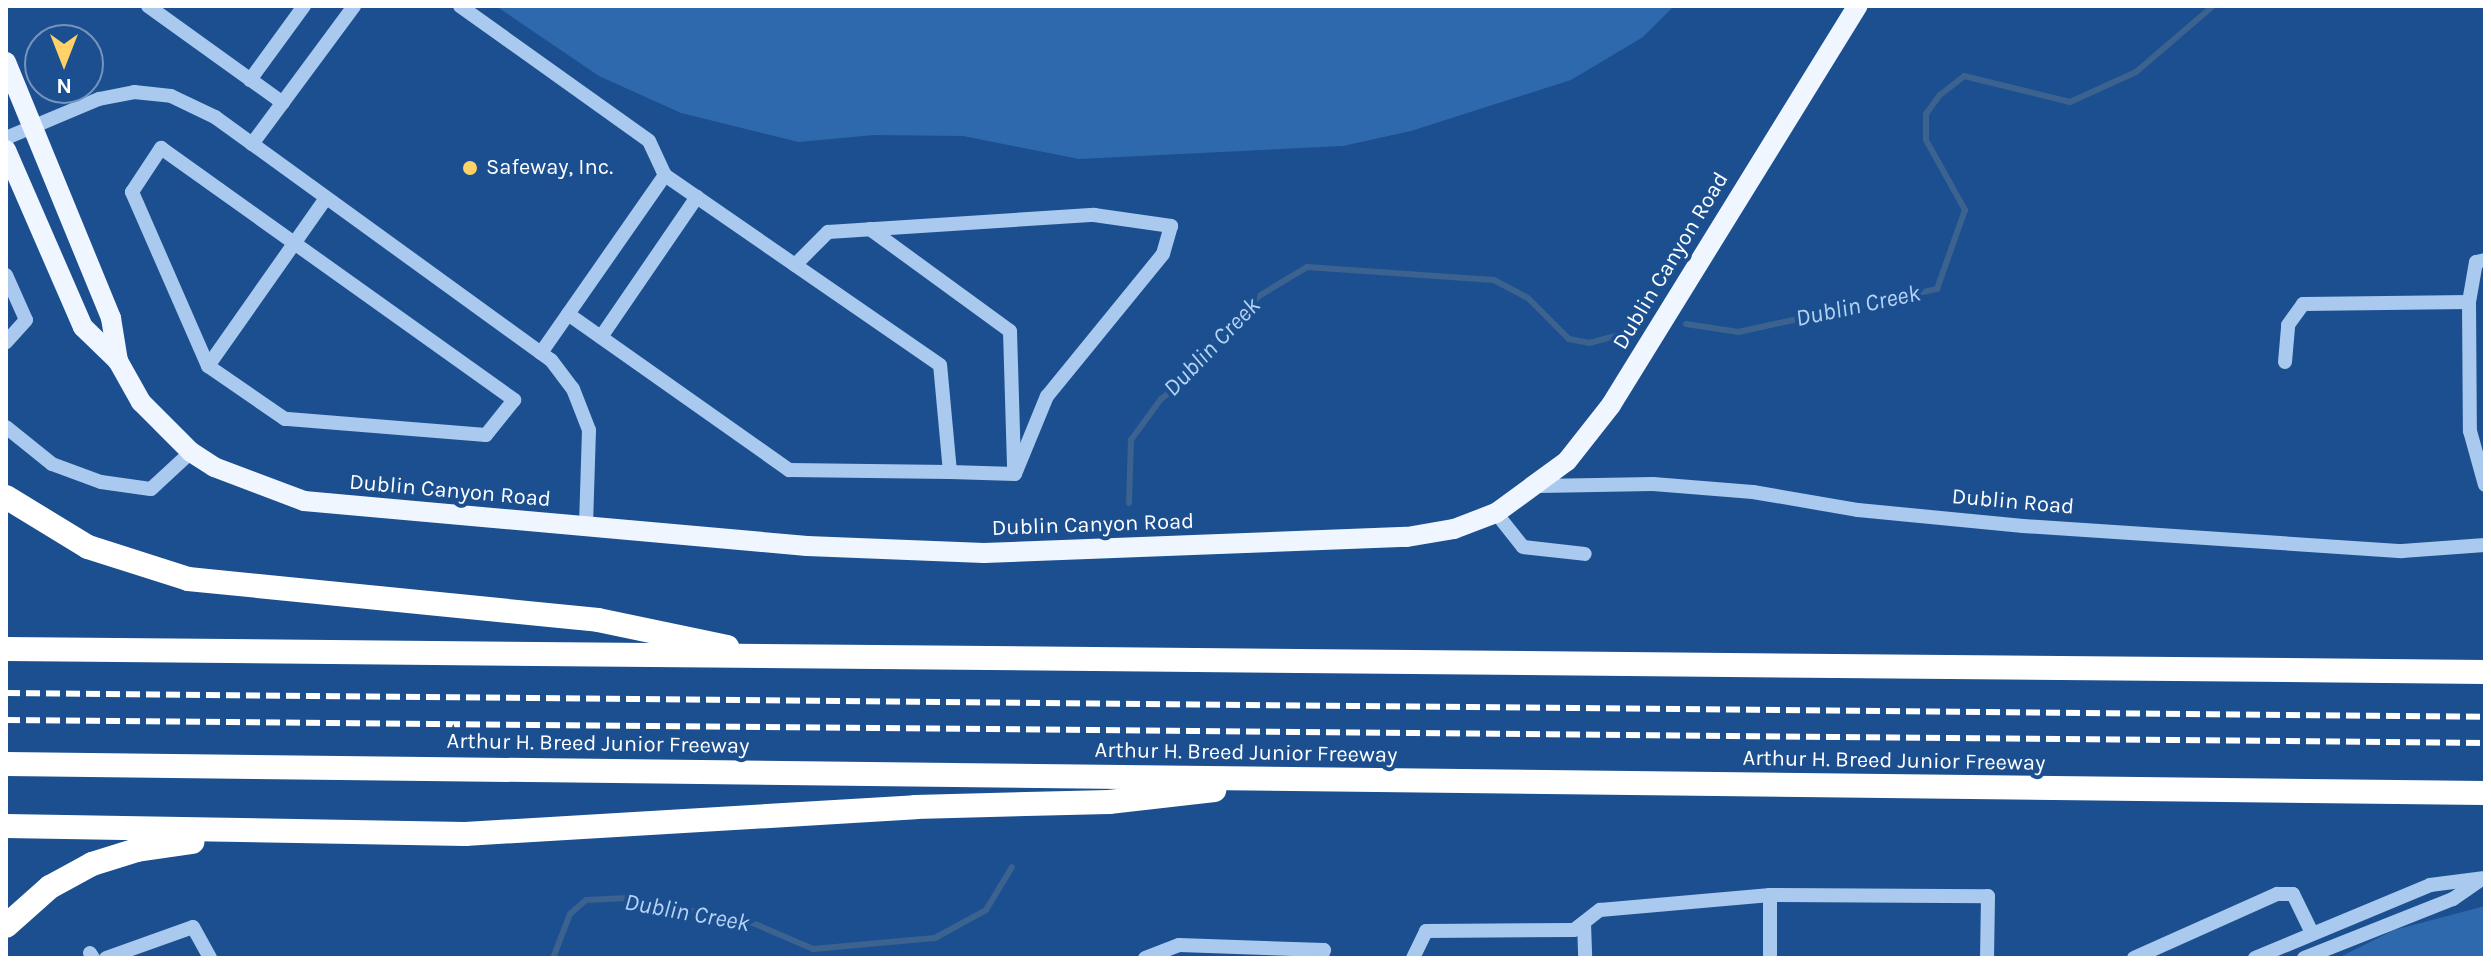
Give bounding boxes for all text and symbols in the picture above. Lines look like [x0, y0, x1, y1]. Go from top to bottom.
north arrow [24, 24, 104, 104]
text: N [56, 73, 72, 99]
place label: Safeway, Inc. [486, 155, 613, 181]
marker: Safeway, Inc. [461, 159, 479, 177]
street label: Dublin Canyon Road [1608, 167, 1734, 355]
water label: Dublin Creek [1793, 279, 1923, 333]
water label: Dublin Creek [1158, 291, 1266, 403]
street label: Dublin Canyon Road [348, 469, 552, 513]
street label: Dublin Road [1951, 484, 2075, 520]
street label: Dublin Canyon Road [991, 508, 1195, 542]
street label: Arthur H. Breed Junior Freeway [447, 728, 749, 760]
street label: Arthur H. Breed Junior Freeway [1095, 737, 1397, 769]
street label: Arthur H. Breed Junior Freeway [1743, 745, 2045, 777]
water label: Dublin Creek [622, 888, 752, 938]

